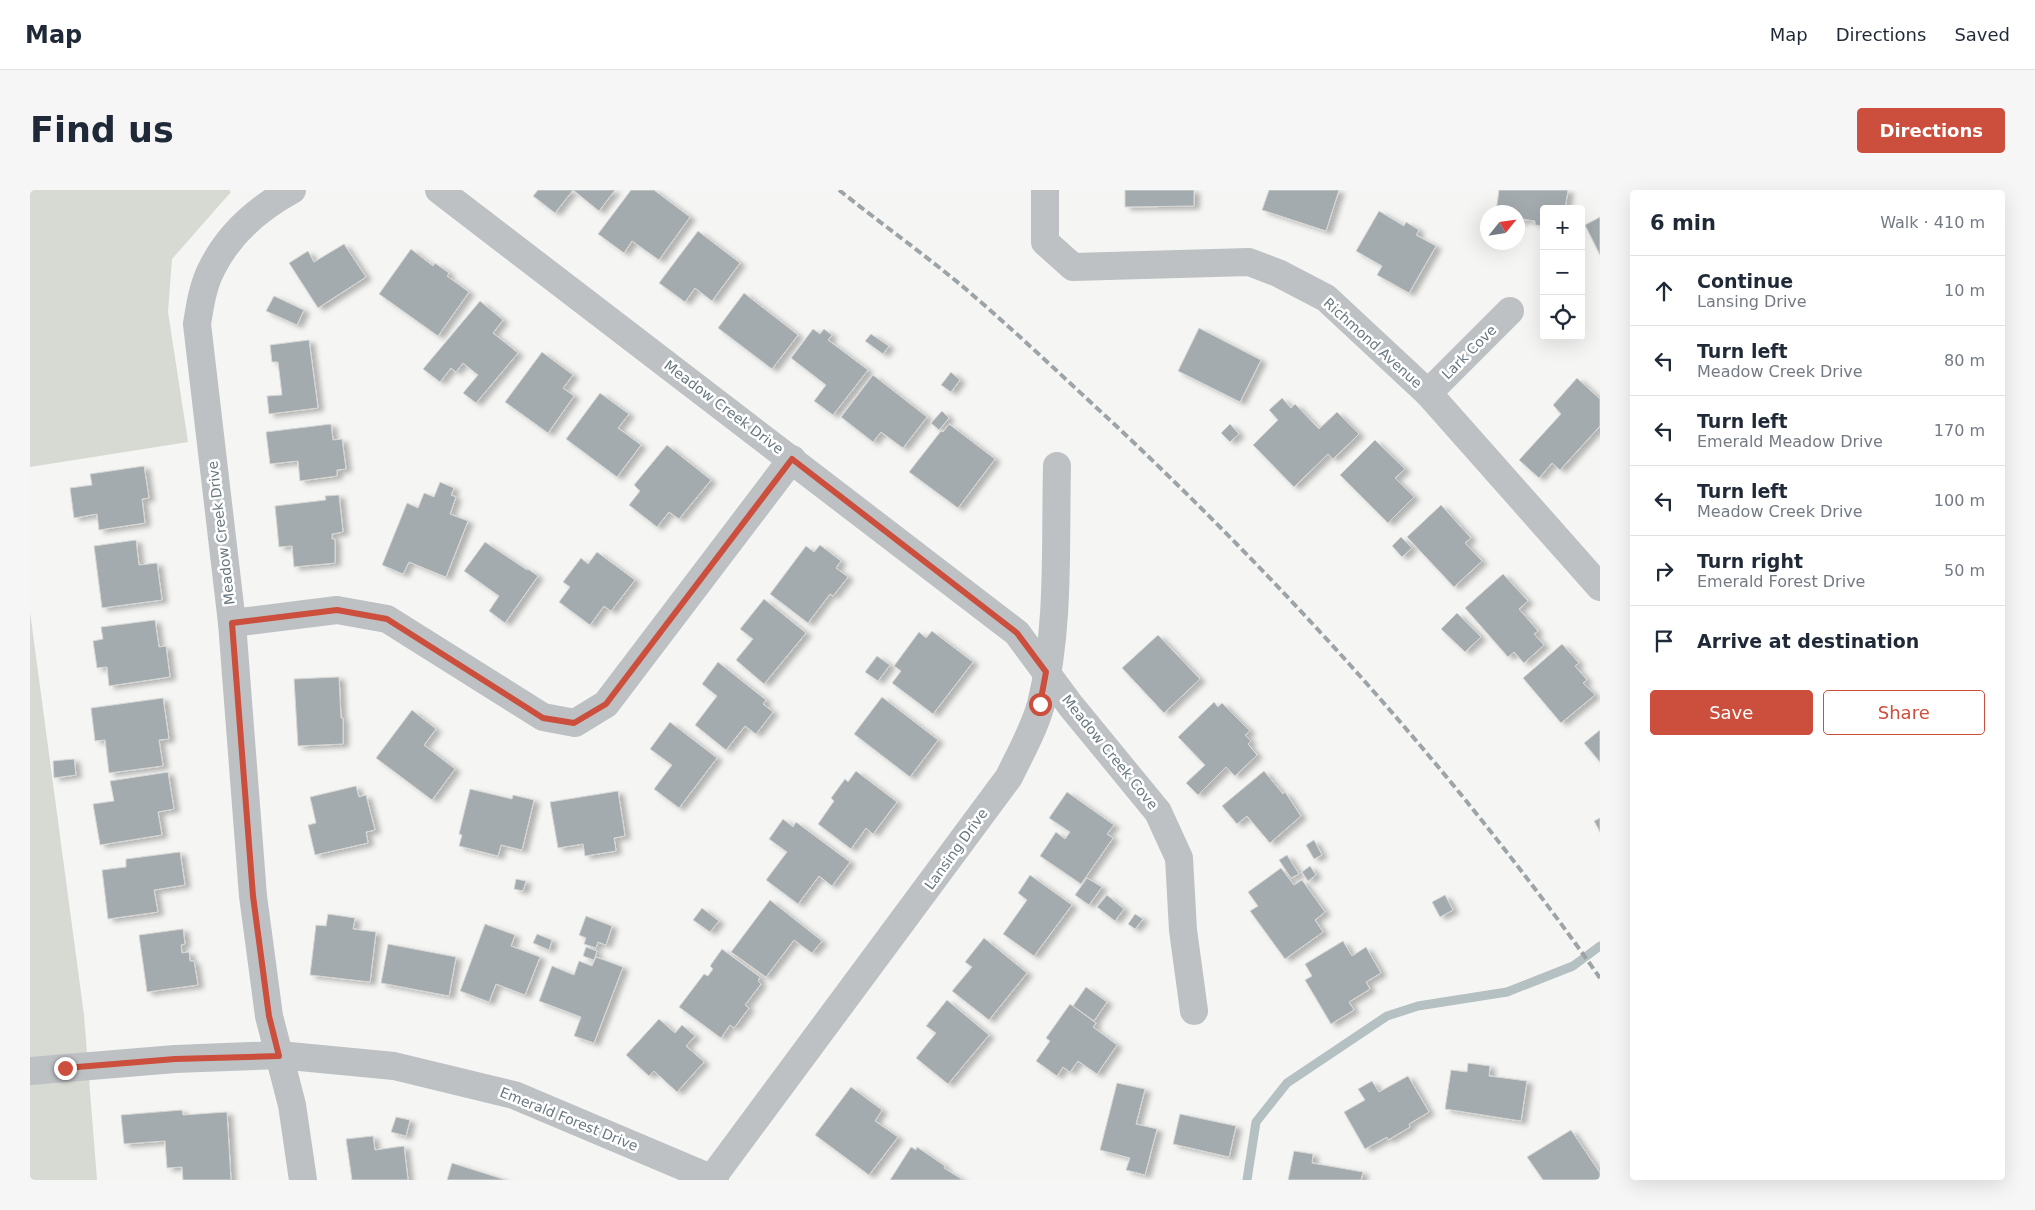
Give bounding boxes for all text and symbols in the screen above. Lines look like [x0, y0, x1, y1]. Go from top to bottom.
text: Map [25, 21, 82, 49]
text: Map [1770, 24, 1808, 45]
text: Directions [1836, 24, 1926, 45]
text: Saved [1954, 24, 2010, 45]
button: Directions [1857, 108, 2005, 153]
text: Find us [30, 110, 174, 150]
north arrow [1480, 205, 1525, 250]
map controls [1540, 205, 1585, 340]
button: + [1540, 205, 1585, 250]
text: 6 min [1650, 211, 1716, 235]
text: Walk · 410 m [1880, 213, 1985, 232]
button: − [1540, 250, 1585, 295]
text: Continue [1697, 270, 1793, 292]
icon: ahead [1650, 277, 1678, 305]
text: 10 m [1944, 281, 1985, 300]
text: Lansing Drive [1697, 292, 1807, 311]
street label: Richmond Avenue [1321, 295, 1425, 391]
button: locate [1540, 295, 1585, 340]
street label: Lark Cove [1439, 322, 1499, 382]
text: Turn left [1697, 340, 1788, 362]
icon: left [1650, 347, 1678, 375]
text: 80 m [1944, 351, 1985, 370]
street label: Meadow Creek Drive [661, 357, 787, 457]
text: Meadow Creek Drive [1697, 362, 1863, 381]
text: Turn left [1697, 410, 1788, 432]
icon: left [1650, 417, 1678, 445]
text: 170 m [1934, 421, 1985, 440]
text: Emerald Meadow Drive [1697, 432, 1883, 451]
street label: Meadow Creek Drive [204, 460, 238, 606]
text: Turn left [1697, 480, 1788, 502]
icon: left [1650, 487, 1678, 515]
text: 100 m [1934, 491, 1985, 510]
text: Meadow Creek Drive [1697, 502, 1863, 521]
text: Turn right [1697, 550, 1803, 572]
icon: right [1650, 557, 1678, 585]
text: 50 m [1944, 561, 1985, 580]
text: Emerald Forest Drive [1697, 572, 1865, 591]
icon: arrive [1650, 627, 1678, 655]
text: Arrive at destination [1697, 630, 1919, 652]
button: Save [1650, 690, 1813, 735]
button: Share [1823, 690, 1985, 735]
street label: Meadow Creek Cove [1059, 691, 1161, 813]
route start [1029, 693, 1052, 716]
street label: Lansing Drive [921, 805, 991, 893]
route end [54, 1057, 77, 1080]
street label: Emerald Forest Drive [498, 1084, 640, 1154]

